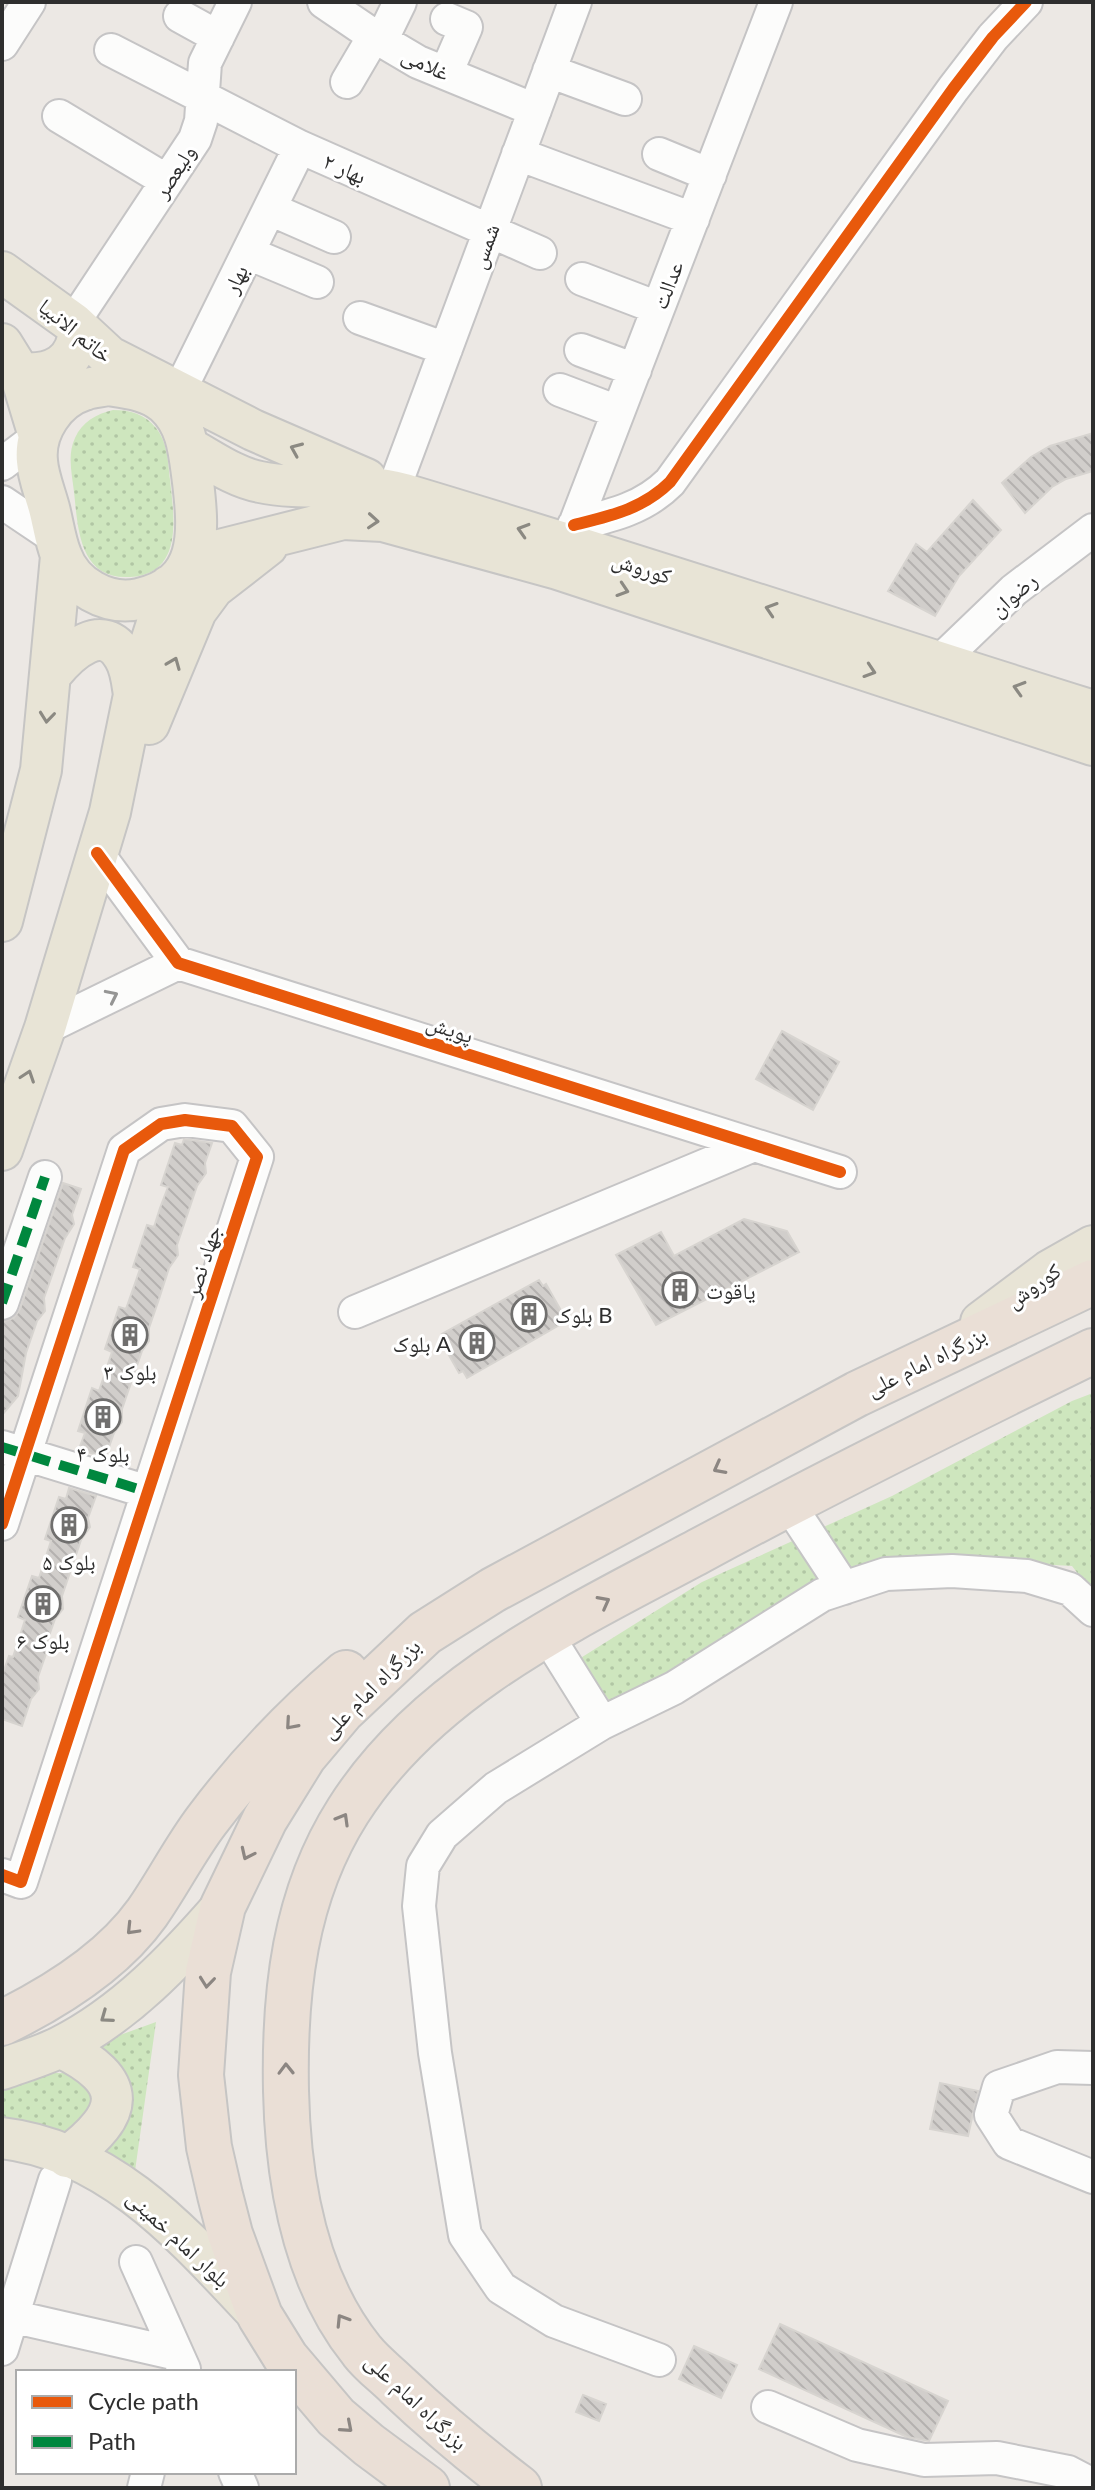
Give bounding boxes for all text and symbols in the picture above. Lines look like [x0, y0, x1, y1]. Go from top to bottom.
street label: غلامی [397, 40, 454, 87]
street label: ولیعصر [146, 139, 201, 204]
street label: بهار ۲ [319, 147, 371, 189]
street label: شمس [463, 220, 505, 273]
street label: عدالت [646, 257, 688, 313]
street label: بهار [216, 260, 253, 299]
street label: خاتم الانبیا [32, 292, 118, 369]
one-way arrow [290, 442, 304, 458]
one-way arrow [367, 512, 380, 529]
one-way arrow [517, 522, 531, 539]
street label: کوروش [609, 545, 675, 590]
street label: رضوان [984, 566, 1043, 623]
one-way arrow [615, 581, 629, 597]
one-way arrow [765, 602, 779, 618]
one-way arrow [164, 657, 181, 671]
one-way arrow [862, 662, 876, 678]
one-way arrow [1012, 681, 1026, 697]
one-way arrow [38, 711, 55, 724]
one-way arrow [103, 990, 118, 1005]
street label: پویش [423, 1008, 477, 1049]
one-way arrow [18, 1070, 35, 1084]
street label: جهاد نصر [177, 1221, 226, 1302]
street label: کوروش [1000, 1257, 1066, 1314]
building icon: یاقوت [661, 1271, 699, 1309]
place label: یاقوت [706, 1277, 756, 1304]
building icon: بلوک B [510, 1295, 548, 1333]
place label: بلوک B [555, 1301, 612, 1328]
building icon: بلوک ۳ [111, 1316, 149, 1354]
street label: بزرگراه امام علی [862, 1320, 991, 1403]
building icon: بلوک A [458, 1324, 496, 1362]
place label: بلوک A [393, 1330, 451, 1357]
place label: بلوک ۳ [103, 1358, 157, 1385]
building icon: بلوک ۴ [84, 1398, 122, 1436]
place label: بلوک ۴ [76, 1440, 130, 1467]
one-way arrow [712, 1458, 727, 1473]
building icon: بلوک ۵ [50, 1506, 88, 1544]
place label: بلوک ۵ [42, 1548, 96, 1575]
building icon: بلوک ۶ [24, 1585, 62, 1623]
one-way arrow [596, 1596, 610, 1611]
place label: بلوک ۶ [16, 1627, 70, 1654]
street label: بزرگراه امام علی [314, 1632, 427, 1745]
one-way arrow [286, 1714, 300, 1729]
one-way arrow [333, 1813, 349, 1828]
one-way arrow [240, 1846, 256, 1861]
one-way arrow [127, 1920, 141, 1934]
one-way arrow [199, 1976, 216, 1989]
one-way arrow [100, 2008, 115, 2022]
one-way arrow [277, 2062, 294, 2075]
street label: بلوار امام خمینی [121, 2184, 236, 2294]
one-way arrow [336, 2314, 351, 2328]
street label: بزرگراه امام علی [359, 2347, 474, 2457]
legend [16, 2370, 296, 2474]
text: Cycle path [88, 2386, 199, 2415]
one-way arrow [338, 2417, 353, 2431]
text: Path [88, 2426, 136, 2455]

